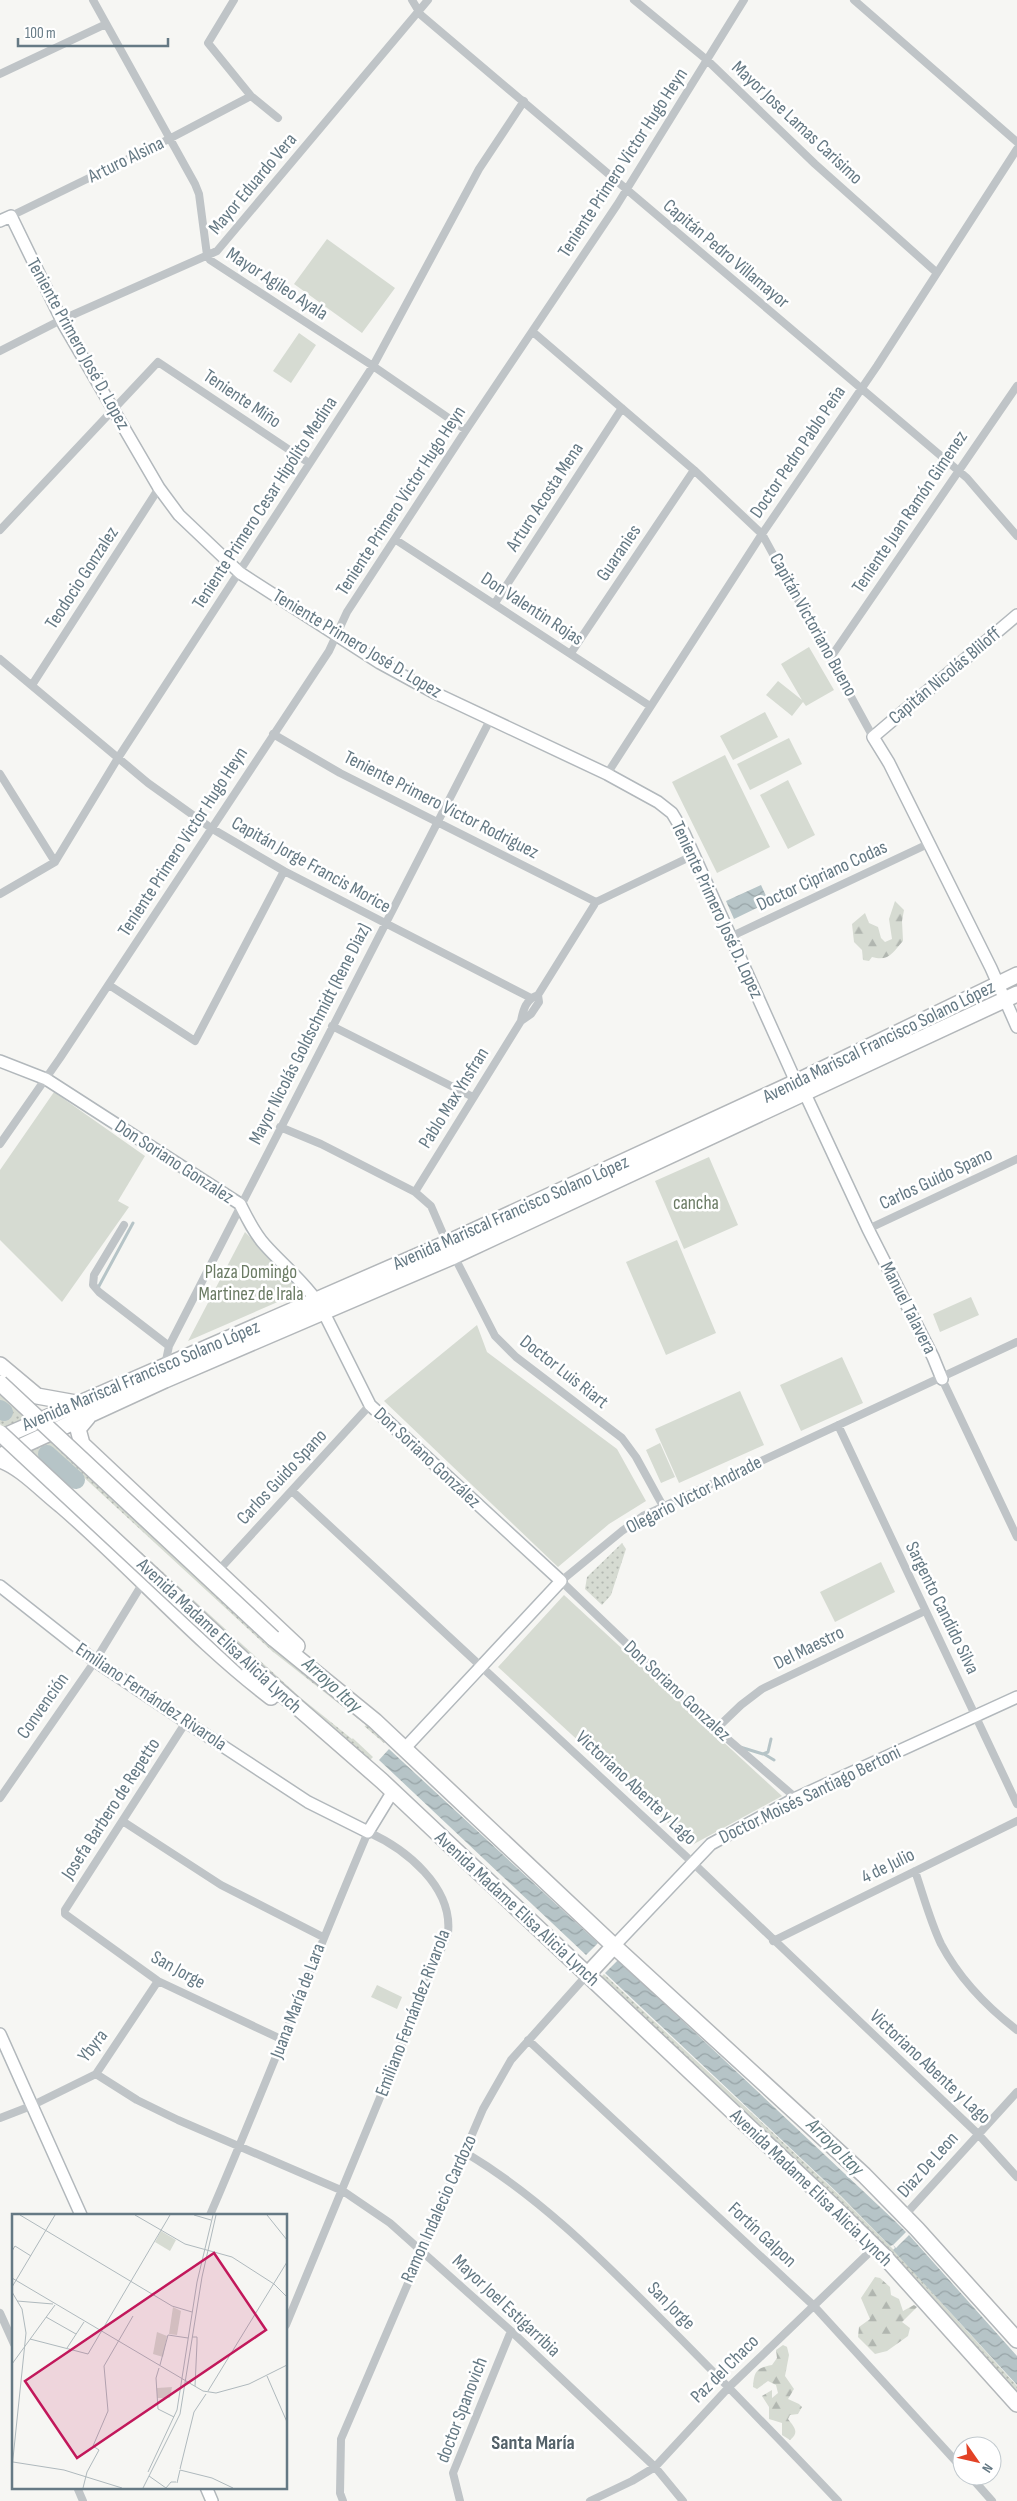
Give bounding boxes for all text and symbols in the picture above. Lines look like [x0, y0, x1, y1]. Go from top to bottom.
scale bar [18, 15, 168, 47]
text: 100 m [25, 24, 56, 43]
street label: Mayor Jose Lamas Carisimo [727, 56, 867, 190]
street label: Teniente Primero Victor Hugo Heyn [553, 64, 693, 262]
street label: Mayor Eduardo Vera [204, 129, 302, 239]
street label: Arturo Alsina [83, 132, 168, 189]
street label: Capitán Pedro Villamayor [658, 194, 794, 314]
street label: Mayor Agileo Ayala [222, 243, 332, 325]
street label: Teniente Primero José D. Lopez [21, 254, 135, 434]
street label: Teniente Miño [199, 365, 285, 433]
street label: Doctor Pedro Pablo Peña [745, 381, 851, 523]
street label: Teniente Primero Cesar Hipólito Medina [188, 392, 342, 614]
street label: Teniente Primero Victor Hugo Heyn [331, 402, 471, 600]
street label: Teniente Juan Ramón Gimenez [847, 426, 973, 598]
street label: Arturo Acosta Mena [501, 438, 589, 557]
street label: Guaranies [592, 520, 646, 586]
street label: Teodocio Gonzalez [40, 522, 124, 634]
street label: Capitán Victoriano Bueno [764, 549, 862, 701]
street label: Don Valentin Rojas [476, 567, 588, 651]
street label: Teniente Primero José D. Lopez [269, 585, 446, 704]
street label: Capitán Nicolás Bliloff [884, 622, 1006, 730]
street label: Teniente Primero Victor Hugo Heyn [113, 743, 253, 941]
street label: Teniente Primero Victor Rodriguez [340, 746, 543, 864]
street label: Capitán Jorge Francis Morice [227, 812, 395, 918]
street label: Teniente Primero José D. Lopez [666, 818, 768, 1002]
street label: Doctor Cipriano Codas [753, 836, 891, 916]
street label: Mayor Nicolás Goldschmidt (Rene Diaz) [244, 919, 376, 1149]
street label: Avenida Mariscal Francisco Solano López [758, 976, 999, 1109]
street label: Pablo Max Ynsfran [414, 1043, 494, 1153]
street label: Don Soriano Gonzalez [110, 1115, 238, 1209]
street label: Carlos Guido Spano [876, 1143, 996, 1215]
street label: Avenida Mariscal Francisco Solano López [389, 1150, 632, 1276]
park label: cancha [673, 1192, 719, 1215]
street label: Manuel Talavera [875, 1258, 941, 1358]
park label: Plaza Domingo Martinez de Irala [199, 1261, 303, 1306]
street label: Avenida Mariscal Francisco Solano López [18, 1315, 263, 1437]
street label: Doctor Luis Riart [515, 1330, 613, 1414]
street label: Don Soriano González [369, 1403, 485, 1513]
street label: Carlos Guido Spano [232, 1425, 332, 1529]
street label: Olegario Victor Andrade [622, 1451, 766, 1539]
street label: Sargento Candido Silva [900, 1538, 984, 1678]
street label: Avenida Madame Elisa Alicia Lynch [131, 1553, 306, 1718]
street label: Del Maestro [770, 1621, 848, 1675]
street label: Don Soriano Gonzalez [619, 1636, 735, 1746]
street label: Emiliano Fernández Rivarola [71, 1638, 231, 1756]
water label: Arroyo Itay [297, 1651, 368, 1719]
street label: Convención [12, 1669, 74, 1743]
street label: Victoriano Abente y Lago [571, 1726, 701, 1850]
street label: Josefa Barbero de Repetto [56, 1734, 165, 1885]
street label: Doctor Moisés Santiago Bertoni [715, 1741, 905, 1849]
street label: Avenida Madame Elisa Alicia Lynch [429, 1826, 604, 1991]
street label: 4 de Julio [857, 1843, 919, 1889]
street label: Emiliano Fernández Rivarola [371, 1926, 455, 2100]
street label: Juana María de Lara [265, 1940, 330, 2063]
street label: San Jorge [147, 1946, 209, 1994]
street label: Victoriano Abente y Lago [865, 2005, 995, 2129]
street label: Ybyra [73, 2025, 113, 2067]
street label: Avenida Madame Elisa Alicia Lynch [724, 2104, 897, 2272]
water label: Arroyo Itay [800, 2112, 870, 2182]
street label: Diaz De Leon [893, 2127, 963, 2203]
street label: Ramon Indalecio Cardozo [396, 2132, 482, 2286]
street label: Fortín Galpon [723, 2198, 801, 2272]
inset map [12, 2214, 288, 2488]
street label: Mayor Joel Estigarribia [447, 2250, 565, 2362]
street label: San Jorge [642, 2277, 700, 2335]
street label: Paz del Chaco [686, 2330, 764, 2408]
street label: doctor Spanovich [431, 2354, 493, 2466]
district label: Santa María [491, 2431, 575, 2455]
north arrow [952, 2436, 1002, 2486]
text: N [978, 2460, 997, 2476]

